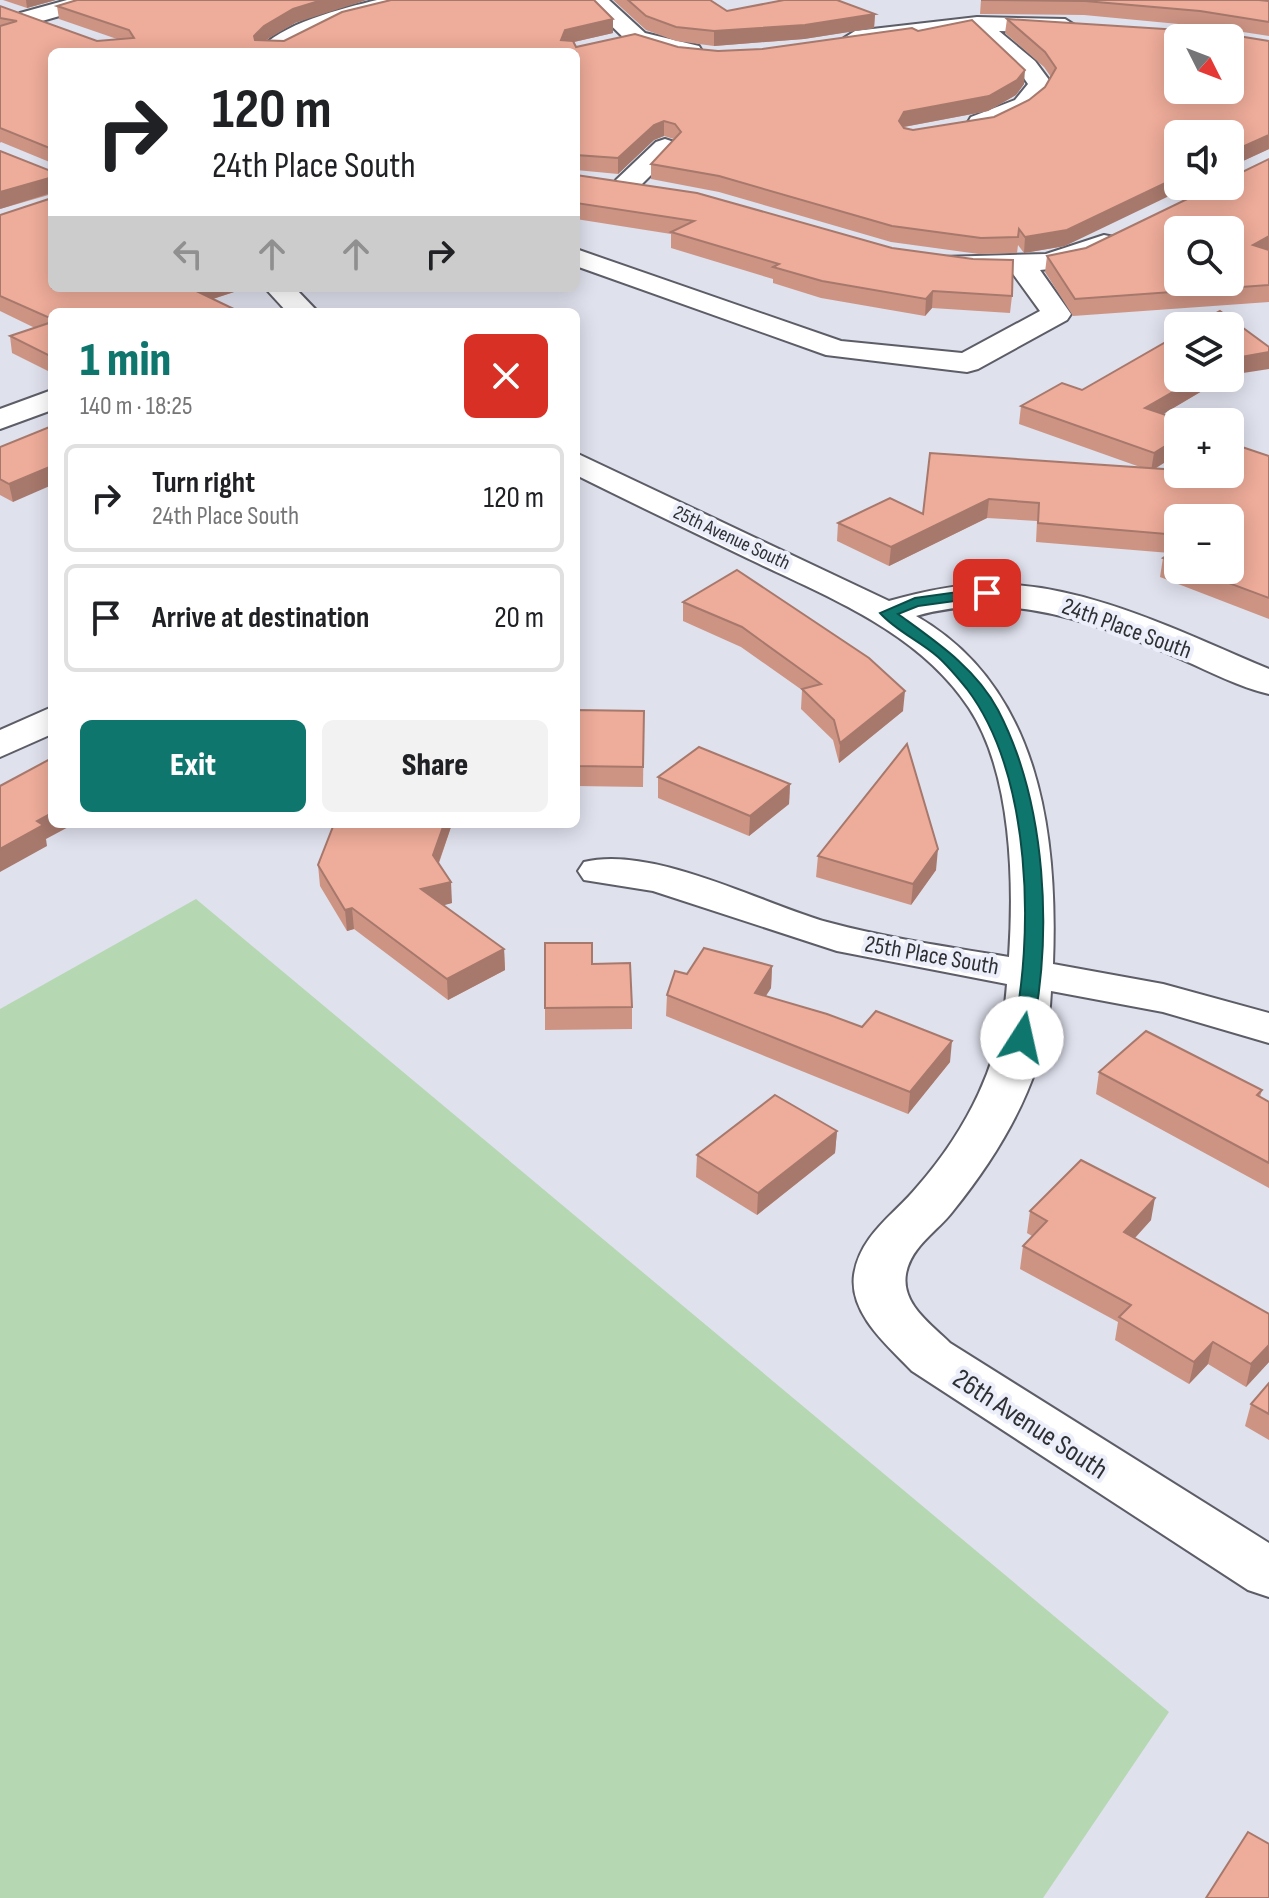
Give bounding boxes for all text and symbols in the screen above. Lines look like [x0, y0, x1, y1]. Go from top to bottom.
north arrow [1164, 24, 1244, 104]
map controls [1164, 24, 1244, 584]
text: 120 m [212, 77, 332, 144]
icon: right [80, 80, 184, 184]
button: sound [1164, 120, 1244, 200]
text: 24th Place South [212, 145, 416, 188]
button: search [1164, 216, 1244, 296]
icon: left [166, 232, 210, 276]
icon: ahead [250, 232, 294, 276]
icon: ahead [334, 232, 378, 276]
icon: right [418, 232, 462, 276]
button: layers [1164, 312, 1244, 392]
text: 1 min [80, 332, 171, 389]
button: close [464, 334, 548, 418]
text: 140 m · 18:25 [80, 391, 192, 422]
button: + [1164, 408, 1244, 488]
text: Turn right [152, 465, 255, 501]
icon: right [84, 476, 128, 520]
text: 120 m [483, 480, 544, 516]
street label: 25th Avenue South [669, 500, 794, 575]
text: 24th Place South [152, 501, 299, 532]
button: − [1164, 504, 1244, 584]
pin [953, 559, 1021, 627]
icon: arrive [965, 571, 1009, 615]
street label: 24th Place South [1058, 592, 1196, 665]
icon: arrive [84, 596, 128, 640]
text: Arrive at destination [152, 600, 369, 636]
text: 20 m [494, 600, 544, 636]
button: Exit [80, 720, 306, 812]
button: Share [322, 720, 548, 812]
street label: 25th Place South [863, 929, 1001, 982]
position arrow [980, 996, 1064, 1080]
street label: 26th Avenue South [947, 1362, 1114, 1486]

